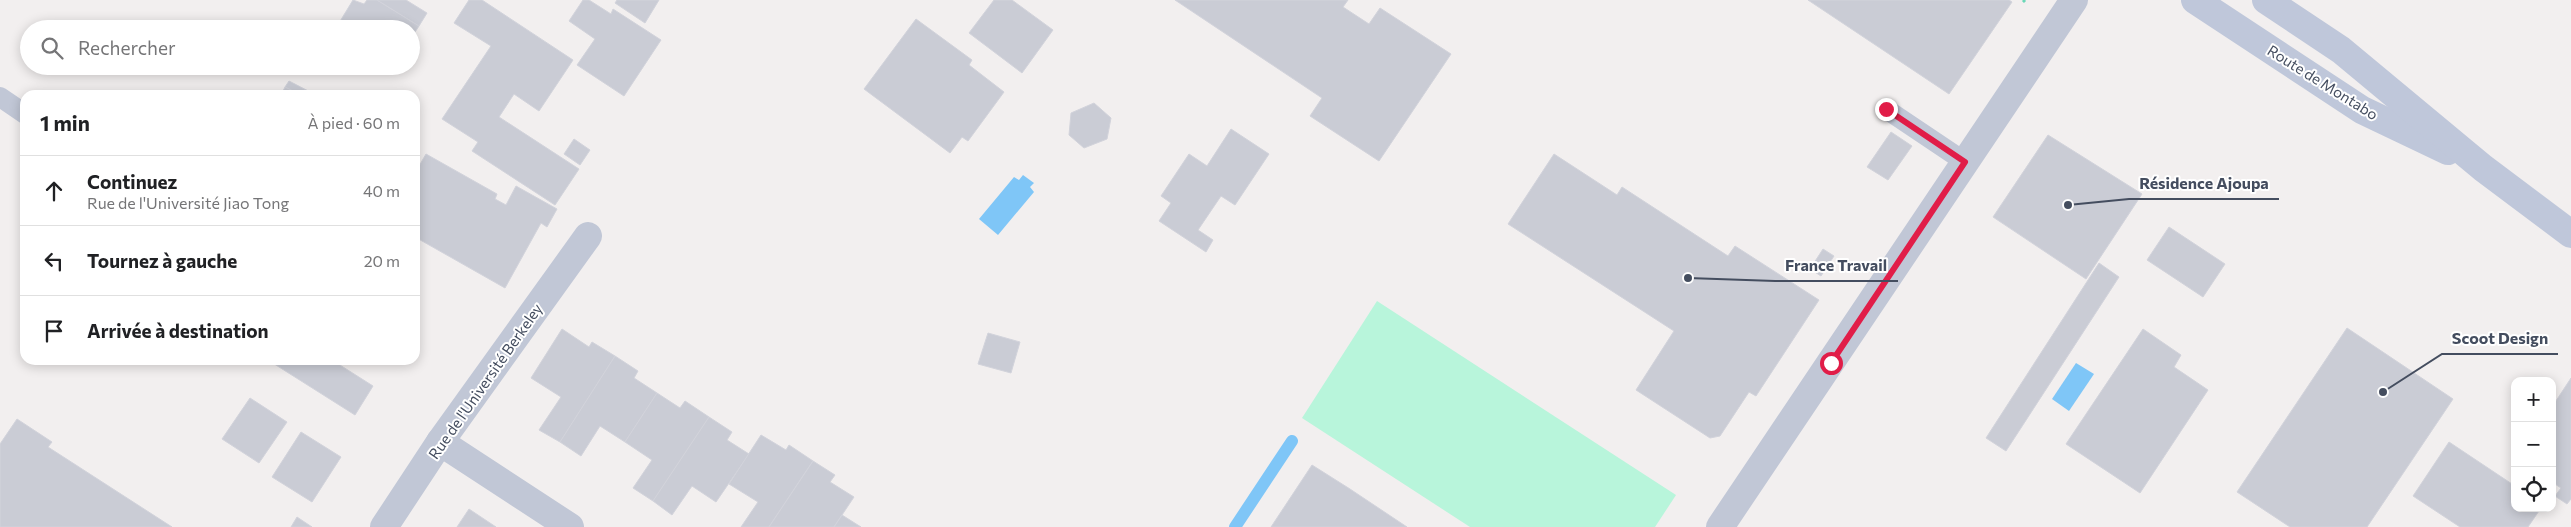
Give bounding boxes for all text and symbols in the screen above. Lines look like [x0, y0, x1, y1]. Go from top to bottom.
search box [20, 20, 420, 75]
icon: search [38, 34, 66, 62]
text: Rechercher [78, 36, 176, 59]
street label: Route de Montabo [2264, 41, 2382, 123]
route end [1875, 98, 1898, 121]
text: 1 min [40, 110, 90, 135]
text: À pied · 60 m [308, 113, 400, 132]
callout: Résidence Ajoupa [2129, 168, 2279, 199]
text: Continuez [87, 170, 177, 193]
text: Résidence Ajoupa [2139, 173, 2269, 192]
icon: ahead [40, 177, 68, 205]
text: 40 m [363, 181, 400, 200]
text: Rue de l'Université Jiao Tong [87, 193, 289, 212]
icon: left [40, 247, 68, 275]
text: Tournez à gauche [87, 249, 237, 272]
callout: France Travail [1775, 250, 1898, 281]
text: 20 m [364, 251, 400, 270]
text: France Travail [1785, 255, 1887, 274]
street label: Rue de l'Université Berkeley [424, 299, 546, 462]
icon: arrive [40, 317, 68, 345]
text: Arrivée à destination [87, 319, 269, 342]
callout: Scoot Design [2442, 323, 2558, 354]
text: Scoot Design [2452, 328, 2548, 347]
route start [1820, 352, 1843, 375]
map controls [2511, 377, 2556, 512]
button: + [2511, 377, 2556, 422]
button: − [2511, 422, 2556, 467]
button: locate [2511, 467, 2556, 512]

